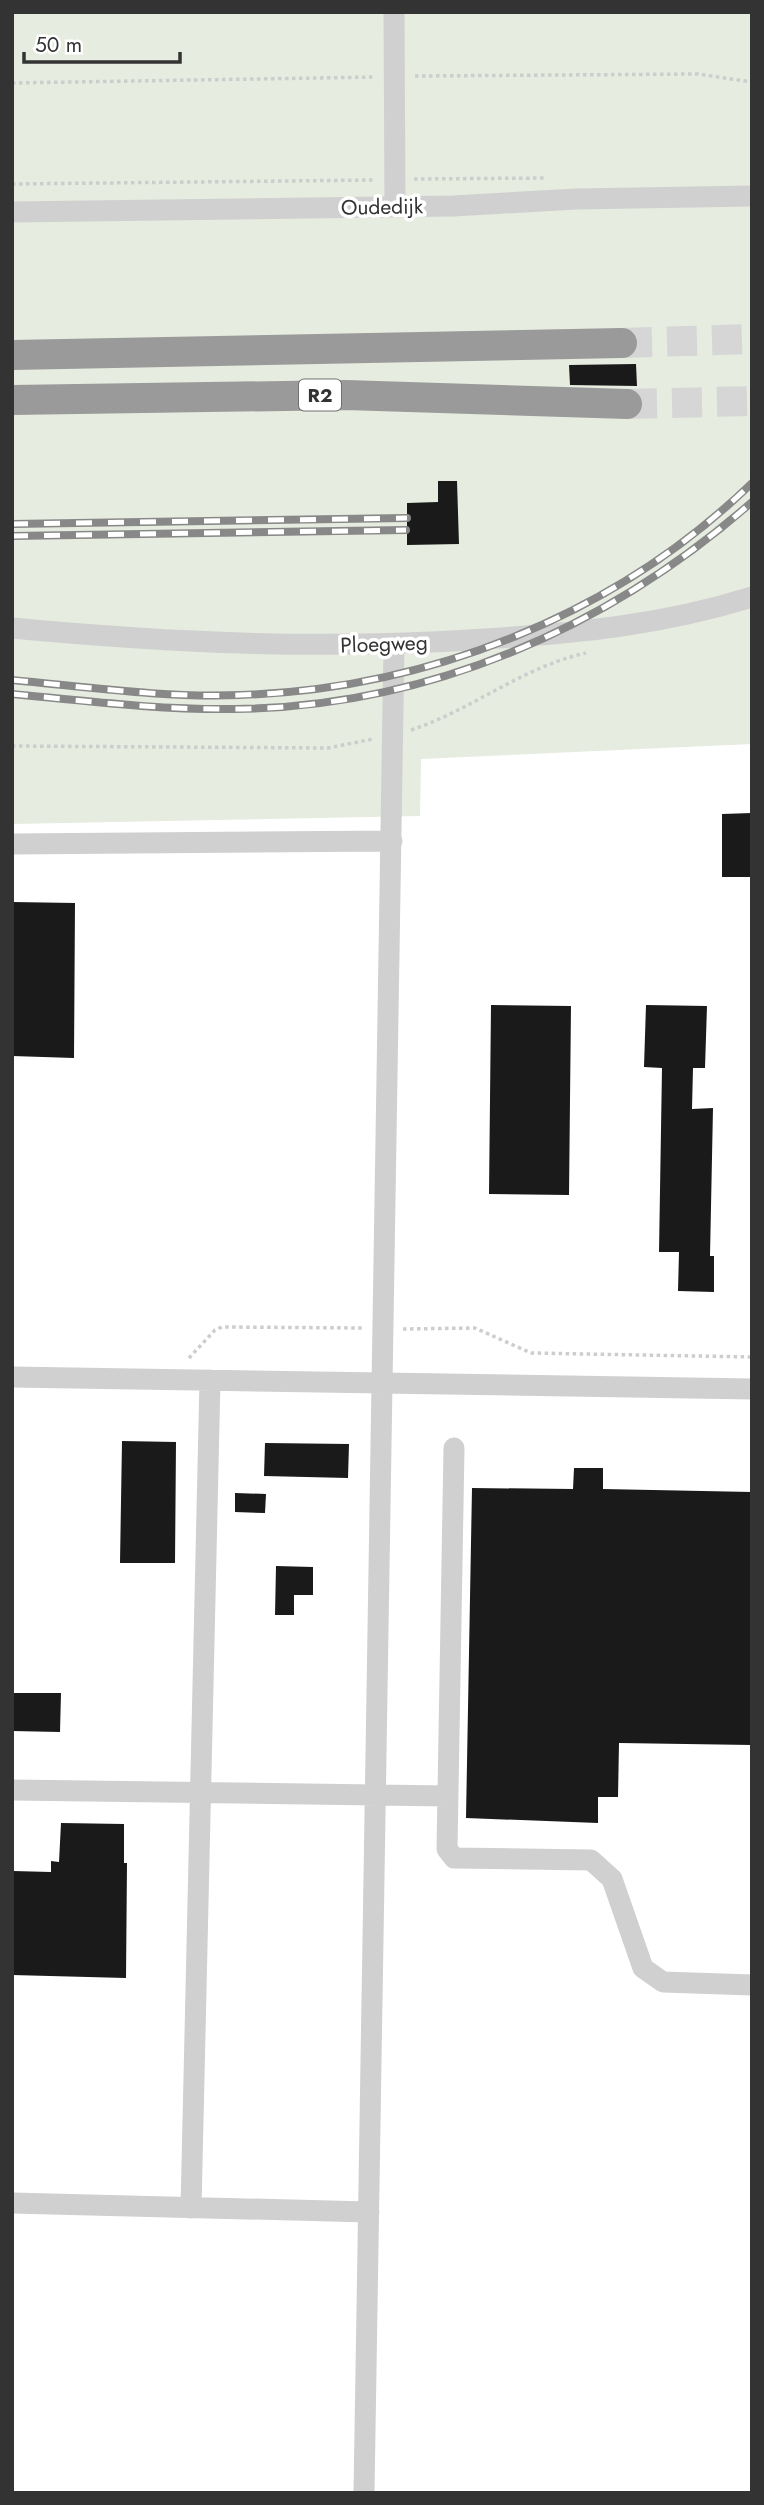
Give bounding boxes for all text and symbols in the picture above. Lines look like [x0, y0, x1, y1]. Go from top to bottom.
scale bar [24, 21, 180, 65]
text: 50 m [35, 30, 82, 60]
street label: Oudedijk [341, 191, 424, 223]
road number: R2 [299, 380, 341, 410]
street label: Ploegweg [340, 627, 428, 661]

